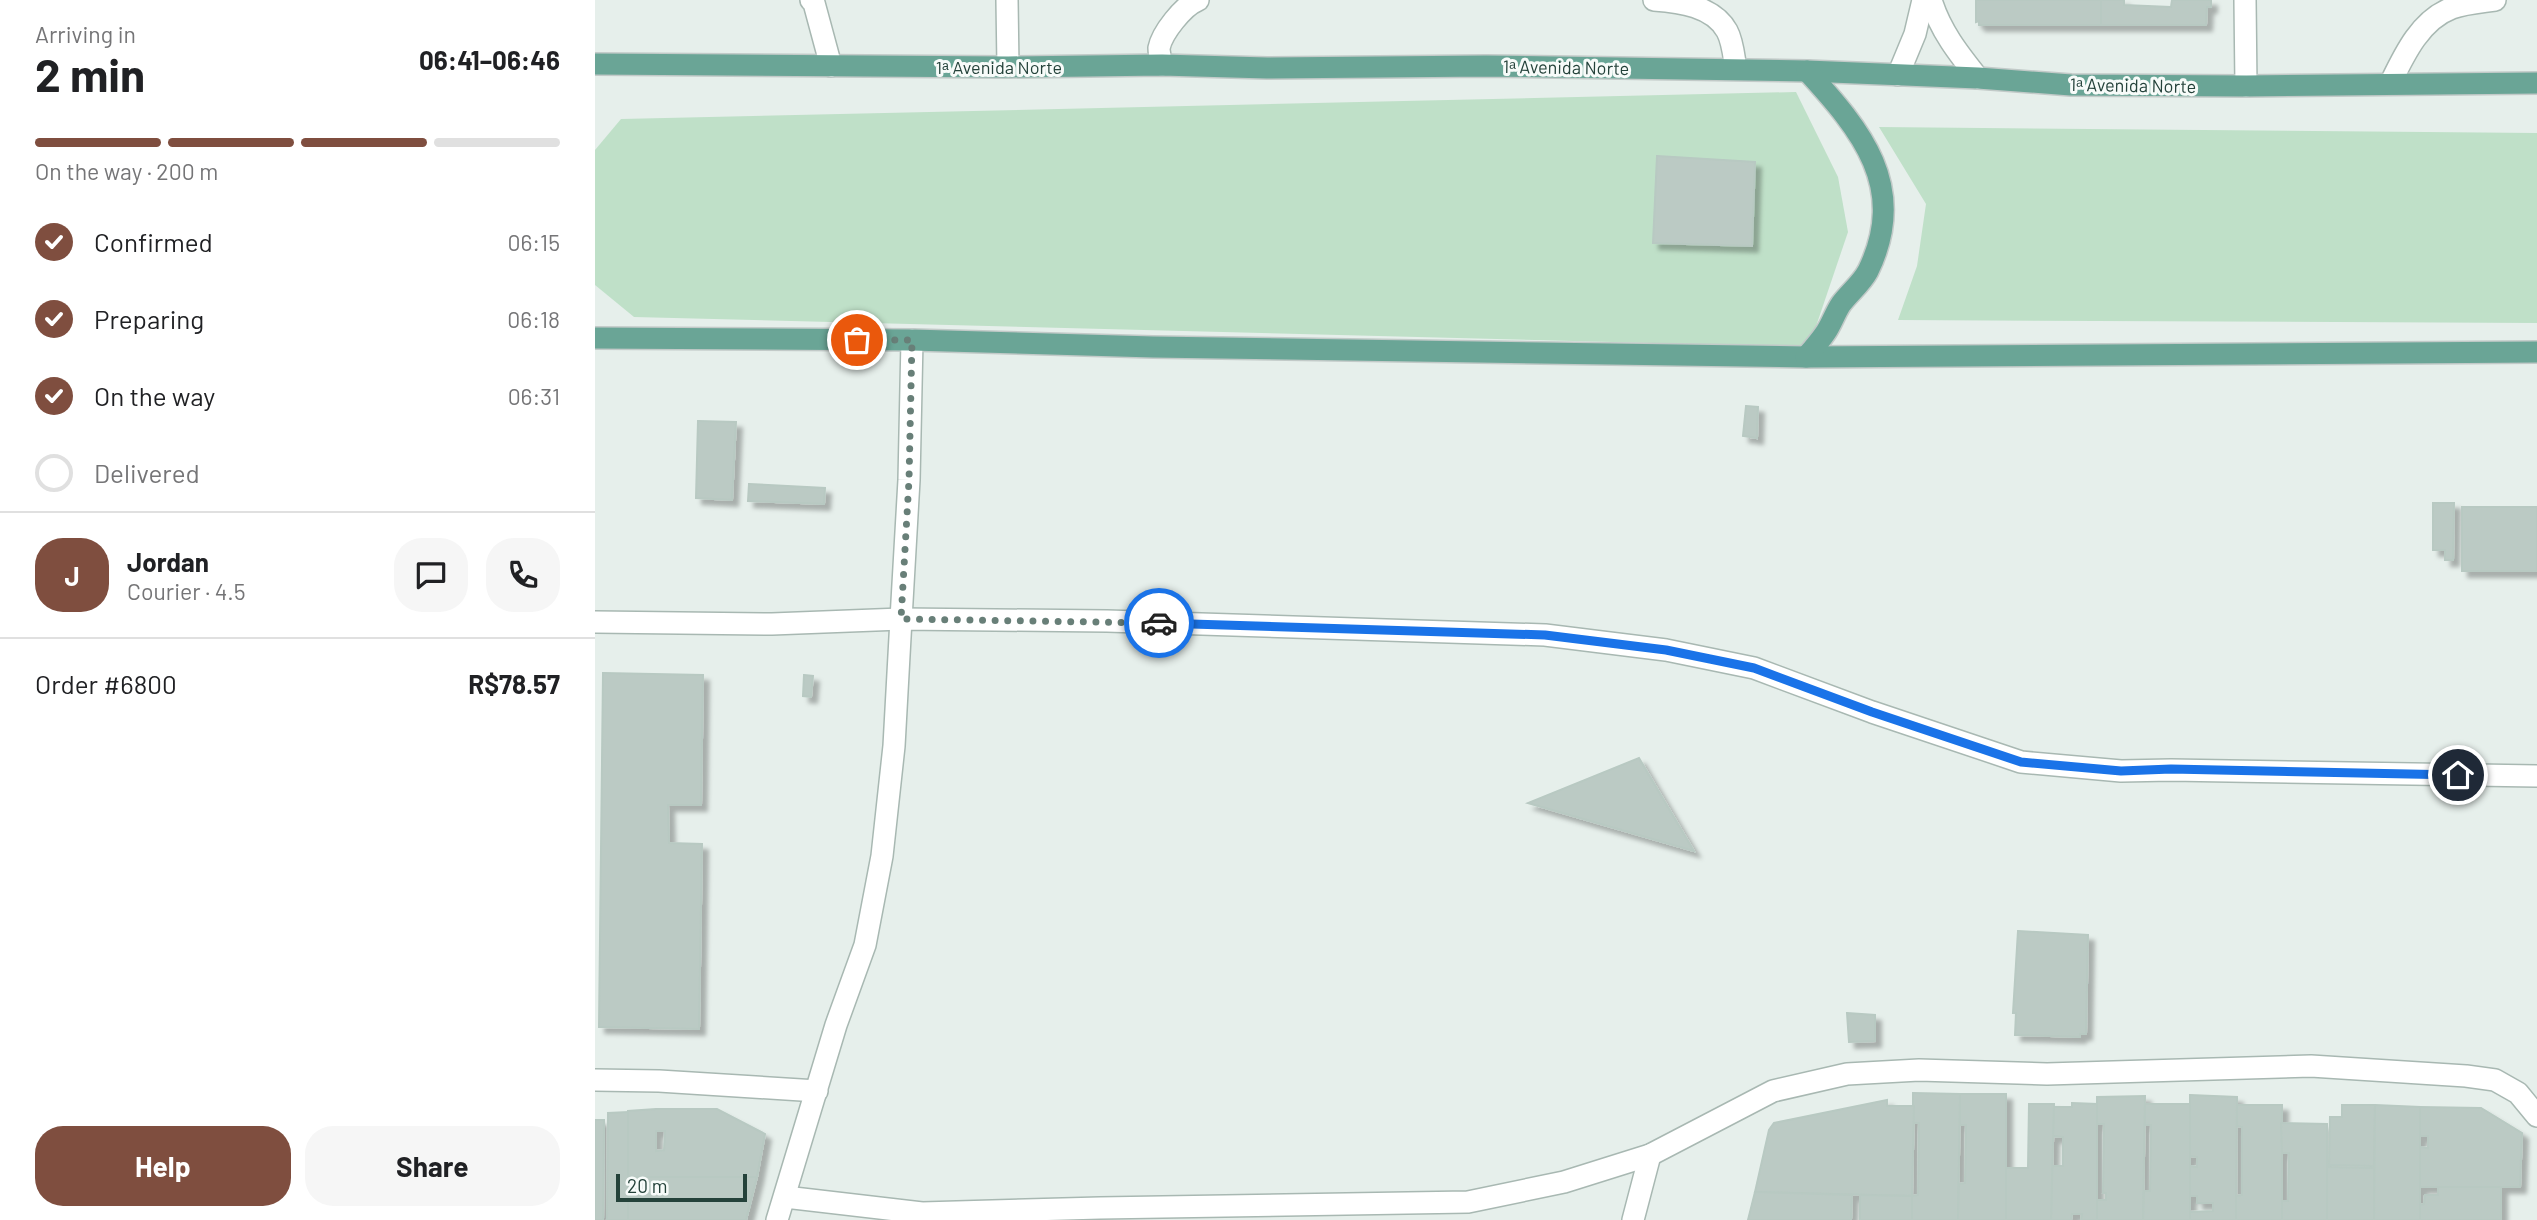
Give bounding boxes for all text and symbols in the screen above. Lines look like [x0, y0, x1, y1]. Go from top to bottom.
text: Arriving in [35, 20, 136, 48]
text: 06:41–06:46 [419, 44, 560, 75]
text: 2 min [35, 46, 145, 101]
street label: 1ᵃ Avenida Norte [1503, 55, 1629, 79]
street label: 1ᵃ Avenida Norte [936, 56, 1062, 78]
street label: 1ᵃ Avenida Norte [2070, 73, 2196, 97]
text: On the way · 200 m [35, 157, 218, 185]
icon: check [35, 223, 73, 261]
text: Confirmed [94, 226, 213, 257]
text: 06:15 [507, 228, 560, 256]
icon: check [35, 300, 73, 338]
text: Preparing [94, 303, 204, 334]
text: 06:18 [507, 305, 560, 333]
pin [827, 310, 887, 370]
icon: bag [838, 321, 876, 359]
icon: check [35, 377, 73, 415]
text: On the way [94, 380, 215, 411]
text: 06:31 [508, 382, 560, 410]
text: Delivered [94, 457, 200, 488]
button: chat [394, 538, 468, 612]
button: phone [486, 538, 560, 612]
text: Jordan [127, 546, 209, 577]
text: J [64, 560, 80, 591]
text: Courier · 4.5 [127, 577, 246, 605]
courier [1124, 588, 1194, 658]
icon: car [1140, 604, 1178, 642]
text: Order #6800 [35, 668, 177, 699]
text: R$78.57 [468, 668, 560, 699]
pin [2428, 745, 2488, 805]
icon: home [2439, 756, 2477, 794]
button: Help [35, 1126, 291, 1206]
button: Share [305, 1126, 560, 1206]
scale bar [616, 1171, 747, 1203]
text: 20 m [627, 1174, 667, 1197]

